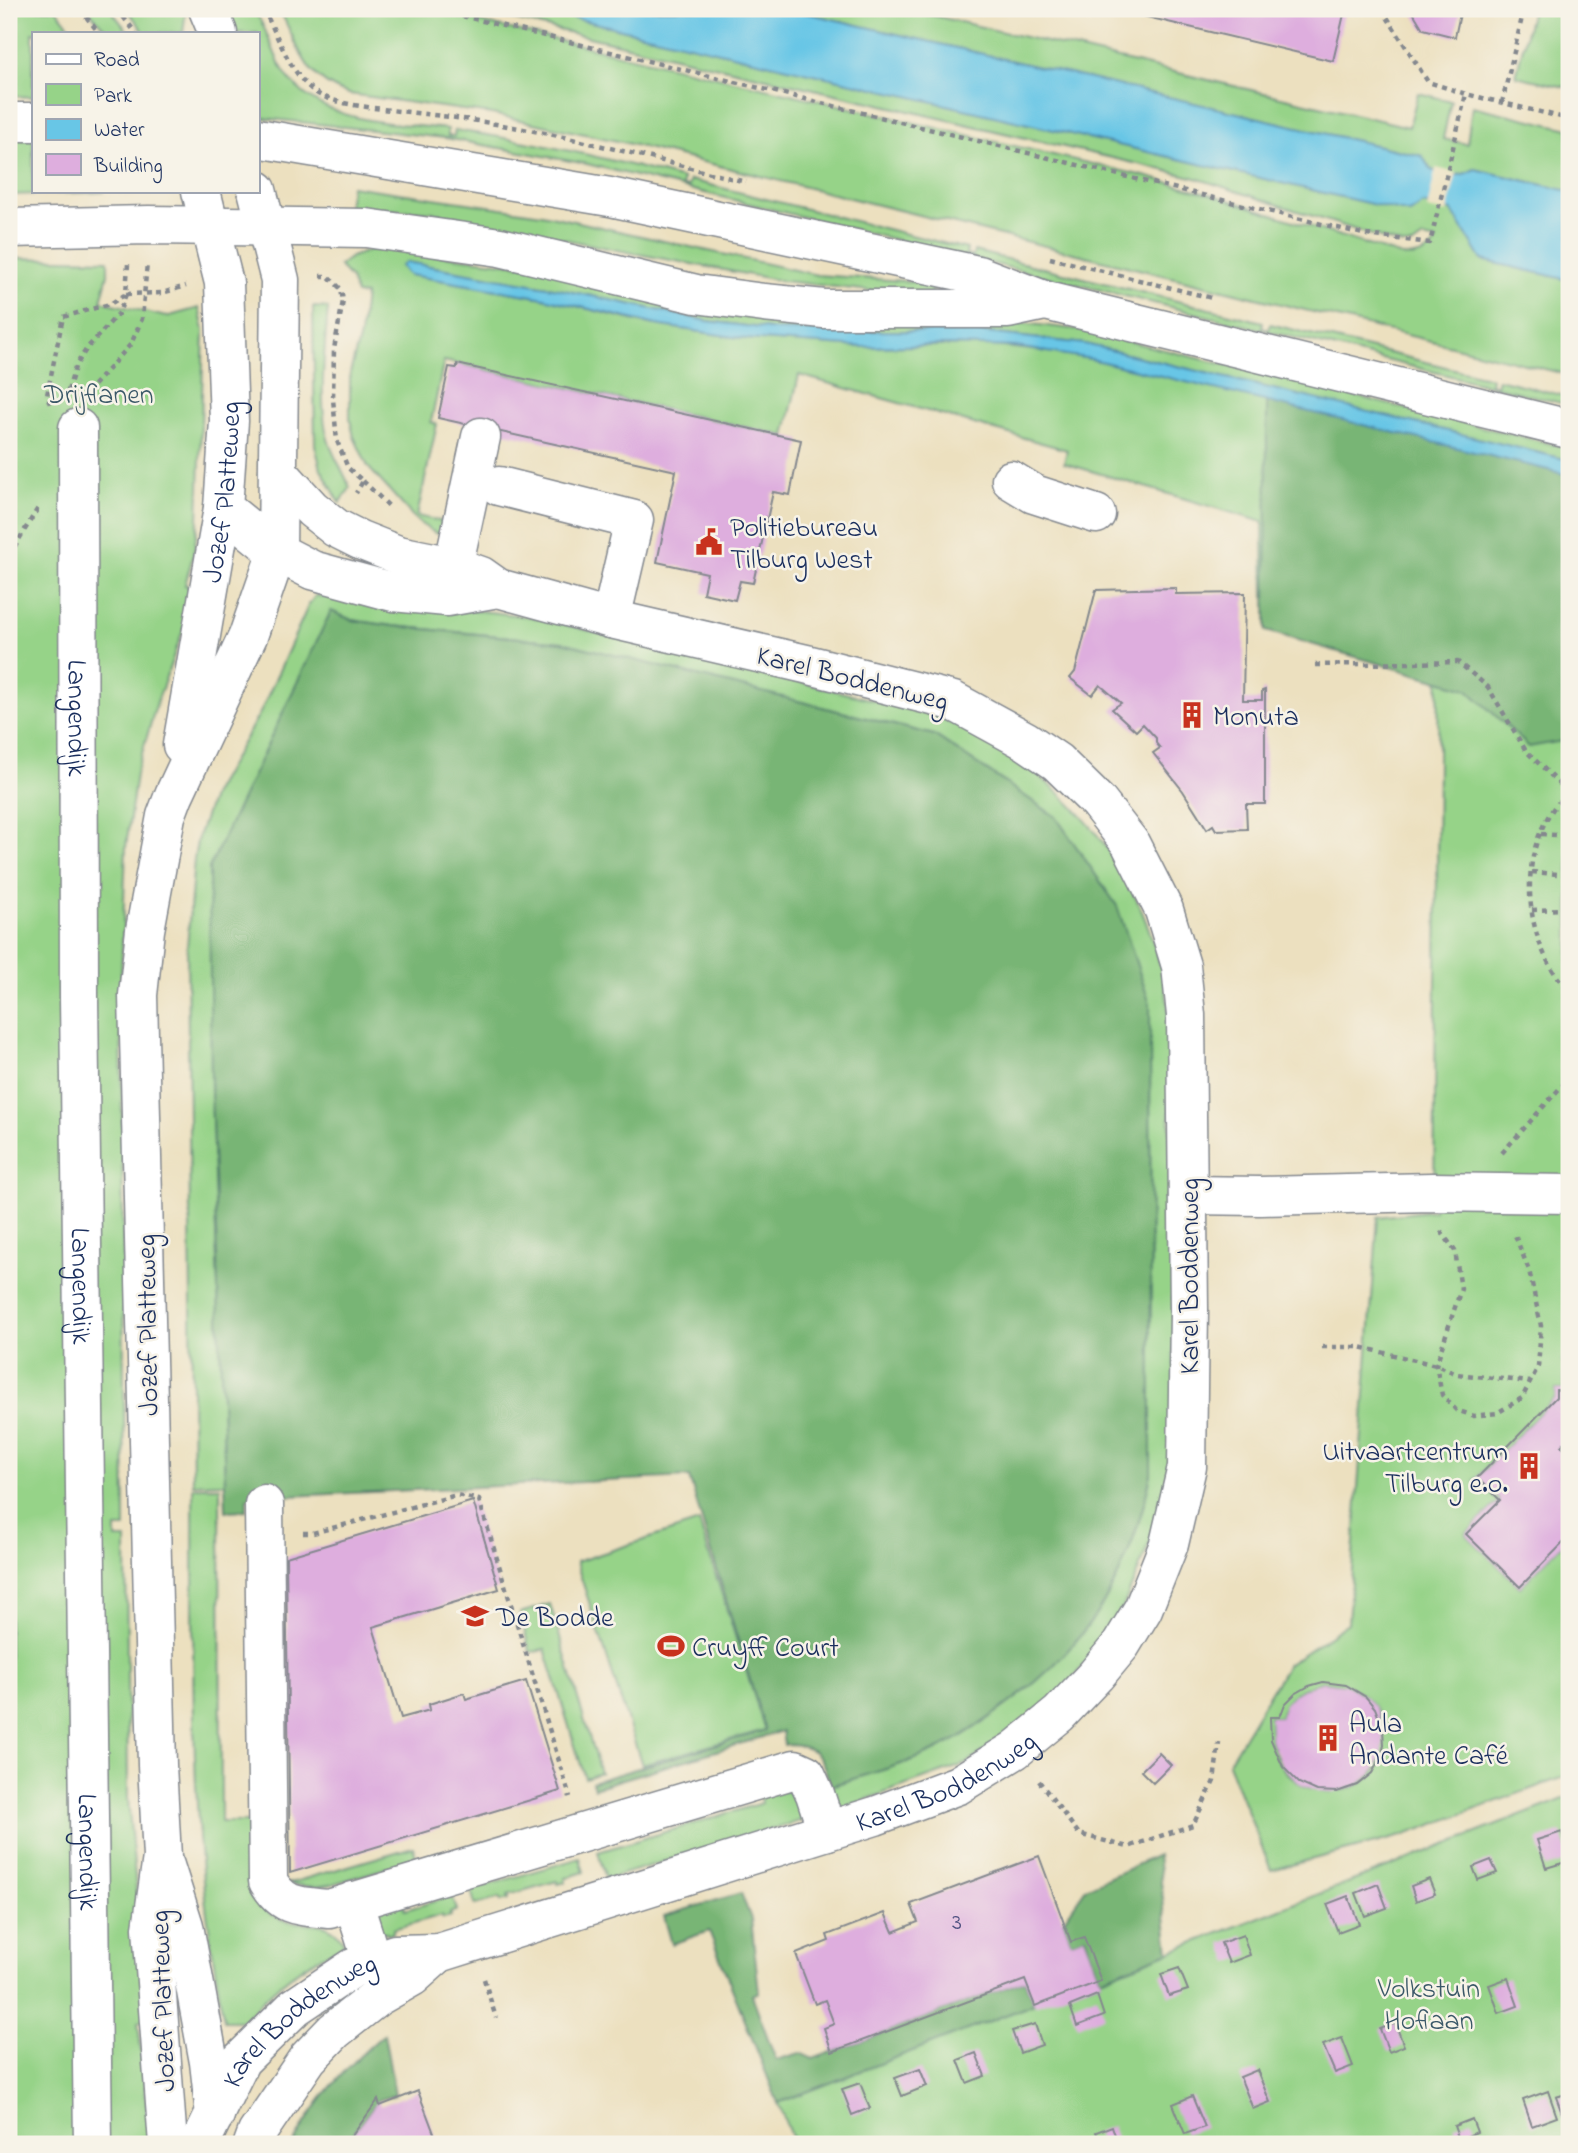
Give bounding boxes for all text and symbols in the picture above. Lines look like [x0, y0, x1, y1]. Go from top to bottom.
legend [32, 32, 259, 192]
text: Road [94, 46, 140, 76]
text: Park [94, 82, 133, 112]
text: Water [94, 116, 145, 146]
text: Building [93, 152, 163, 184]
park label: Drijflanen [43, 376, 154, 417]
street label: Jozef Platteweg [193, 401, 253, 586]
place label: Politiebureau Tilburg West [730, 509, 878, 582]
public building icon: Politiebureau Tilburg West [694, 527, 724, 557]
street label: Karel Boddenweg [752, 637, 952, 724]
street label: Langendijk [54, 659, 96, 777]
place label: Monuta [1213, 698, 1299, 739]
building icon: Monuta [1177, 700, 1207, 730]
street label: Karel Boddenweg [1171, 1178, 1212, 1374]
street label: Langendijk [58, 1227, 100, 1345]
street label: Jozef Platteweg [127, 1234, 172, 1416]
place label: Uitvaartcentrum Tilburg e.o. [1322, 1433, 1508, 1506]
building icon: Uitvaartcentrum Tilburg e.o. [1514, 1451, 1544, 1481]
place label: De Bodde [495, 1599, 614, 1640]
school or university icon: De Bodde [460, 1601, 490, 1631]
place label: Cruyff Court [692, 1629, 839, 1670]
sports icon: Cruyff Court [656, 1631, 686, 1661]
place label: Aula Andante Café [1349, 1705, 1508, 1778]
street label: Karel Boddenweg [851, 1723, 1047, 1845]
building icon: Aula Andante Café [1313, 1723, 1343, 1753]
street label: Langendijk [65, 1793, 107, 1911]
house number: 3 [952, 1906, 962, 1941]
street label: Jozef Platteweg [141, 1909, 188, 2092]
street label: Karel Boddenweg [214, 1945, 383, 2095]
park label: Volkstuin Hoflaan [1377, 1970, 1480, 2043]

